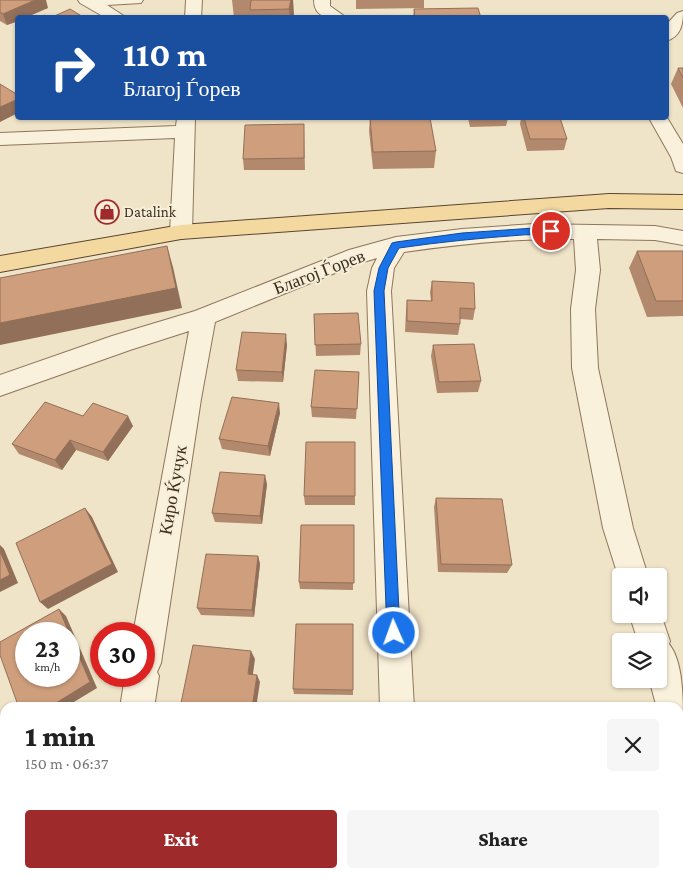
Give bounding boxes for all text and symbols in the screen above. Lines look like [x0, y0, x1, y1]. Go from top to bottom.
icon: right [40, 35, 105, 100]
text: 110 m [123, 35, 207, 74]
text: Благој Ѓорев [123, 76, 241, 101]
shop icon: Datalink [94, 199, 120, 225]
place label: Datalink [124, 204, 177, 220]
pin [530, 210, 572, 252]
icon: arrive [537, 217, 565, 245]
street label: Благој Ѓорев [270, 244, 368, 299]
street label: Киро Ќучук [154, 443, 191, 536]
map controls [612, 568, 667, 688]
button: sound [612, 568, 667, 623]
position arrow [367, 606, 419, 658]
speed limit sign: 30 [90, 622, 155, 687]
button: layers [612, 633, 667, 688]
text: 23 [35, 635, 60, 662]
text: km/h [35, 660, 60, 674]
text: 1 min [25, 719, 95, 752]
button: close [607, 719, 659, 771]
text: 150 m · 06:37 [25, 755, 108, 772]
button: Exit [25, 810, 337, 868]
button: Share [347, 810, 659, 868]

